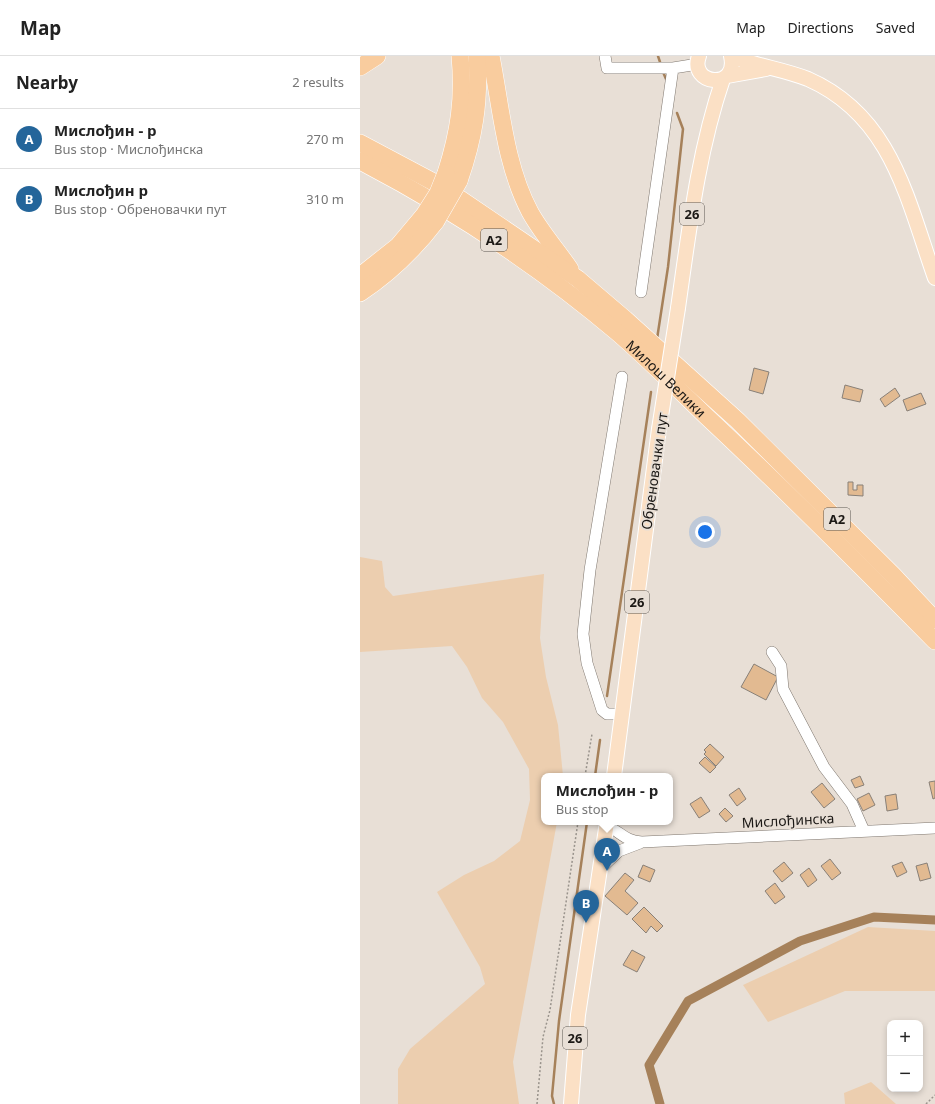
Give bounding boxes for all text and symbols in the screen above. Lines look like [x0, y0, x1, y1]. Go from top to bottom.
text: Map [20, 15, 61, 41]
text: Map [736, 18, 765, 37]
text: Directions [787, 18, 854, 37]
text: Saved [876, 18, 915, 37]
text: Nearby [16, 71, 78, 94]
text: 2 results [292, 73, 344, 91]
text: Мислођин - р [54, 120, 157, 140]
text: A [25, 130, 34, 148]
text: 270 m [306, 130, 344, 148]
text: Bus stop · Мислођинска [54, 140, 203, 158]
text: Мислођин р [54, 180, 148, 200]
text: B [25, 190, 33, 208]
text: 310 m [306, 190, 344, 208]
text: Bus stop · Обреновачки пут [54, 200, 227, 218]
road number: 26 [680, 203, 704, 225]
road number: A2 [481, 229, 507, 251]
street label: Милош Велики [622, 335, 711, 421]
street label: Обреновачки пут [636, 411, 672, 531]
road number: A2 [824, 508, 850, 530]
your location [695, 522, 715, 542]
road number: 26 [625, 591, 649, 613]
popup [541, 773, 673, 825]
text: Мислођин - р [556, 780, 658, 800]
text: Bus stop [556, 800, 609, 818]
street label: Мислођинска [741, 808, 835, 832]
pin: A [594, 838, 620, 871]
pin: B [573, 890, 599, 923]
map controls [887, 1020, 923, 1092]
button: + [887, 1020, 923, 1056]
road number: 26 [563, 1027, 587, 1049]
button: − [887, 1056, 923, 1092]

